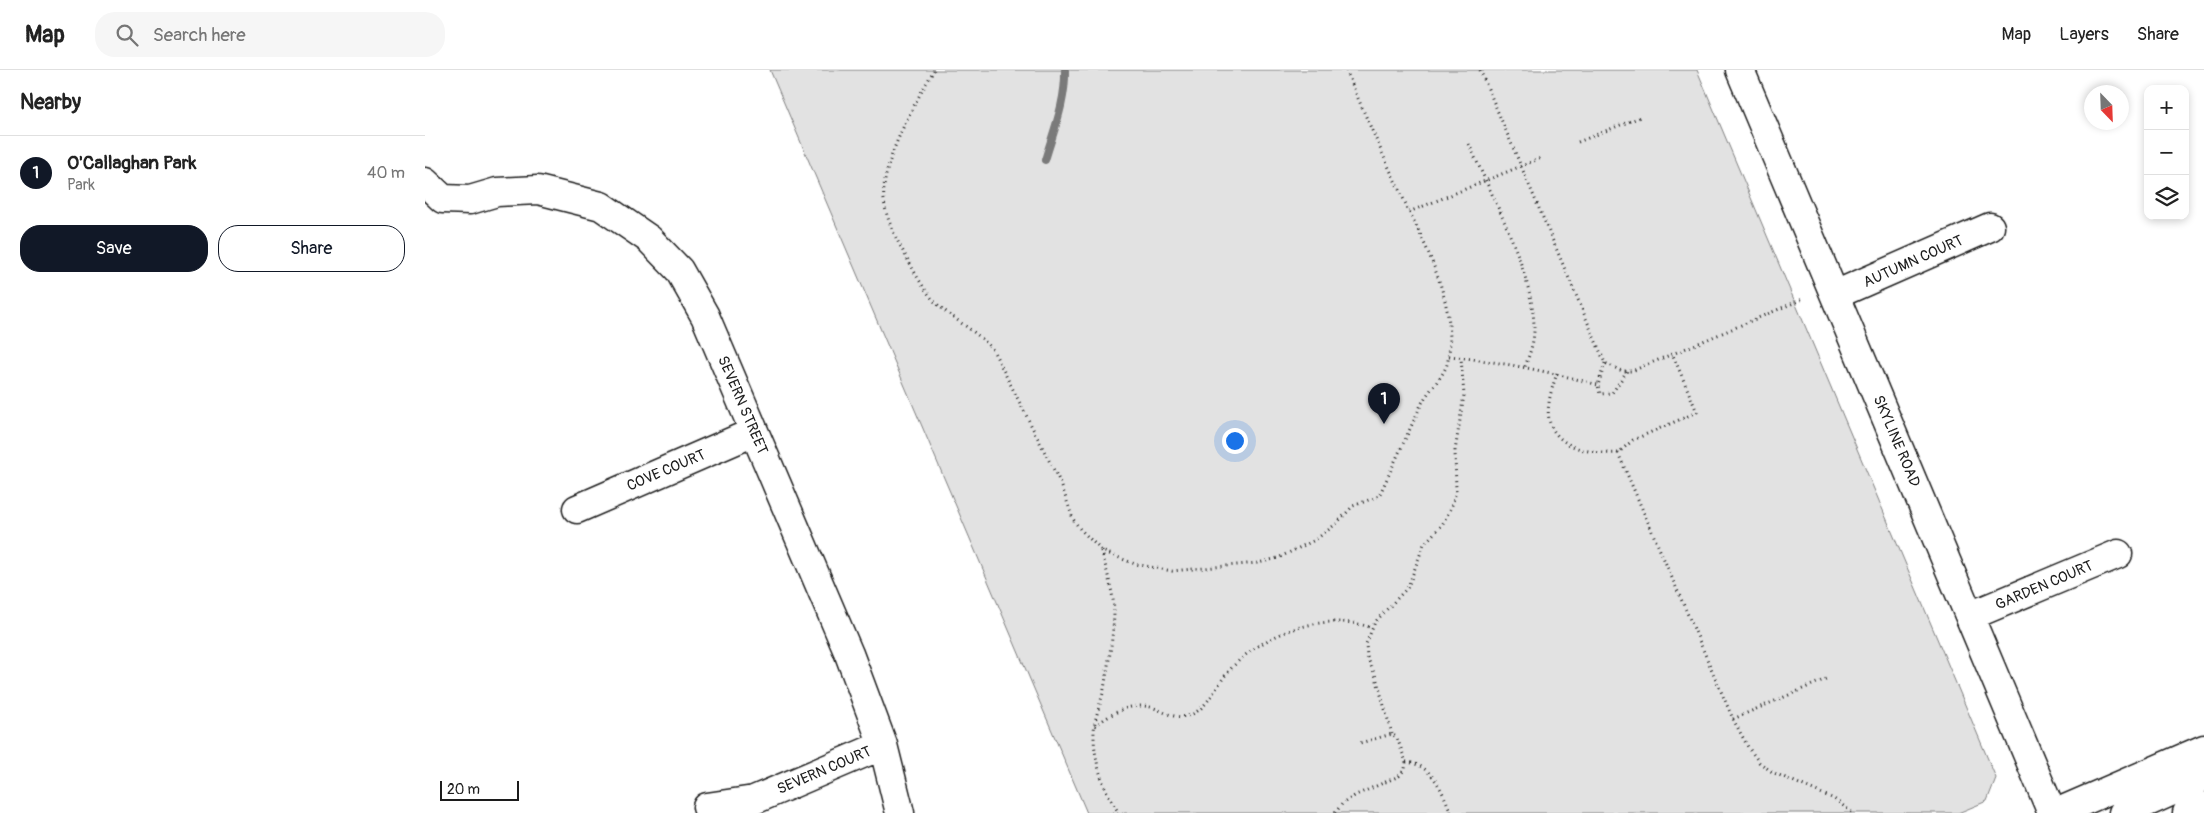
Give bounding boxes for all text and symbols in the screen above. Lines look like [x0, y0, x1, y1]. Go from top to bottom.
search box [95, 12, 445, 57]
text: Map [25, 20, 65, 49]
icon: search [113, 21, 141, 49]
text: Search here [153, 23, 246, 47]
text: Map [2002, 23, 2031, 46]
text: Layers [2059, 23, 2109, 46]
text: Share [2137, 23, 2179, 46]
north arrow [2084, 85, 2129, 130]
map controls [2144, 85, 2189, 220]
button: + [2144, 85, 2189, 130]
text: Nearby [20, 89, 81, 116]
button: − [2144, 130, 2189, 175]
text: O'Callaghan Park [67, 151, 196, 175]
text: 1 [33, 163, 39, 183]
text: 40 m [367, 163, 405, 183]
text: Park [67, 175, 95, 195]
button: layers [2144, 175, 2189, 220]
button: Save [20, 225, 208, 272]
button: Share [218, 225, 405, 272]
street label: AUTUMN COURT [1860, 231, 1966, 292]
street label: SEVERN STREET [713, 353, 772, 457]
pin: 1 [1368, 383, 1400, 424]
street label: SKYLINE ROAD [1869, 392, 1924, 490]
your location [1222, 428, 1248, 454]
street label: COVE COURT [624, 445, 708, 495]
street label: GARDEN COURT [1992, 556, 2096, 615]
street label: SEVERN COURT [774, 742, 874, 799]
scale bar [440, 778, 519, 801]
text: 20 m [447, 781, 480, 798]

